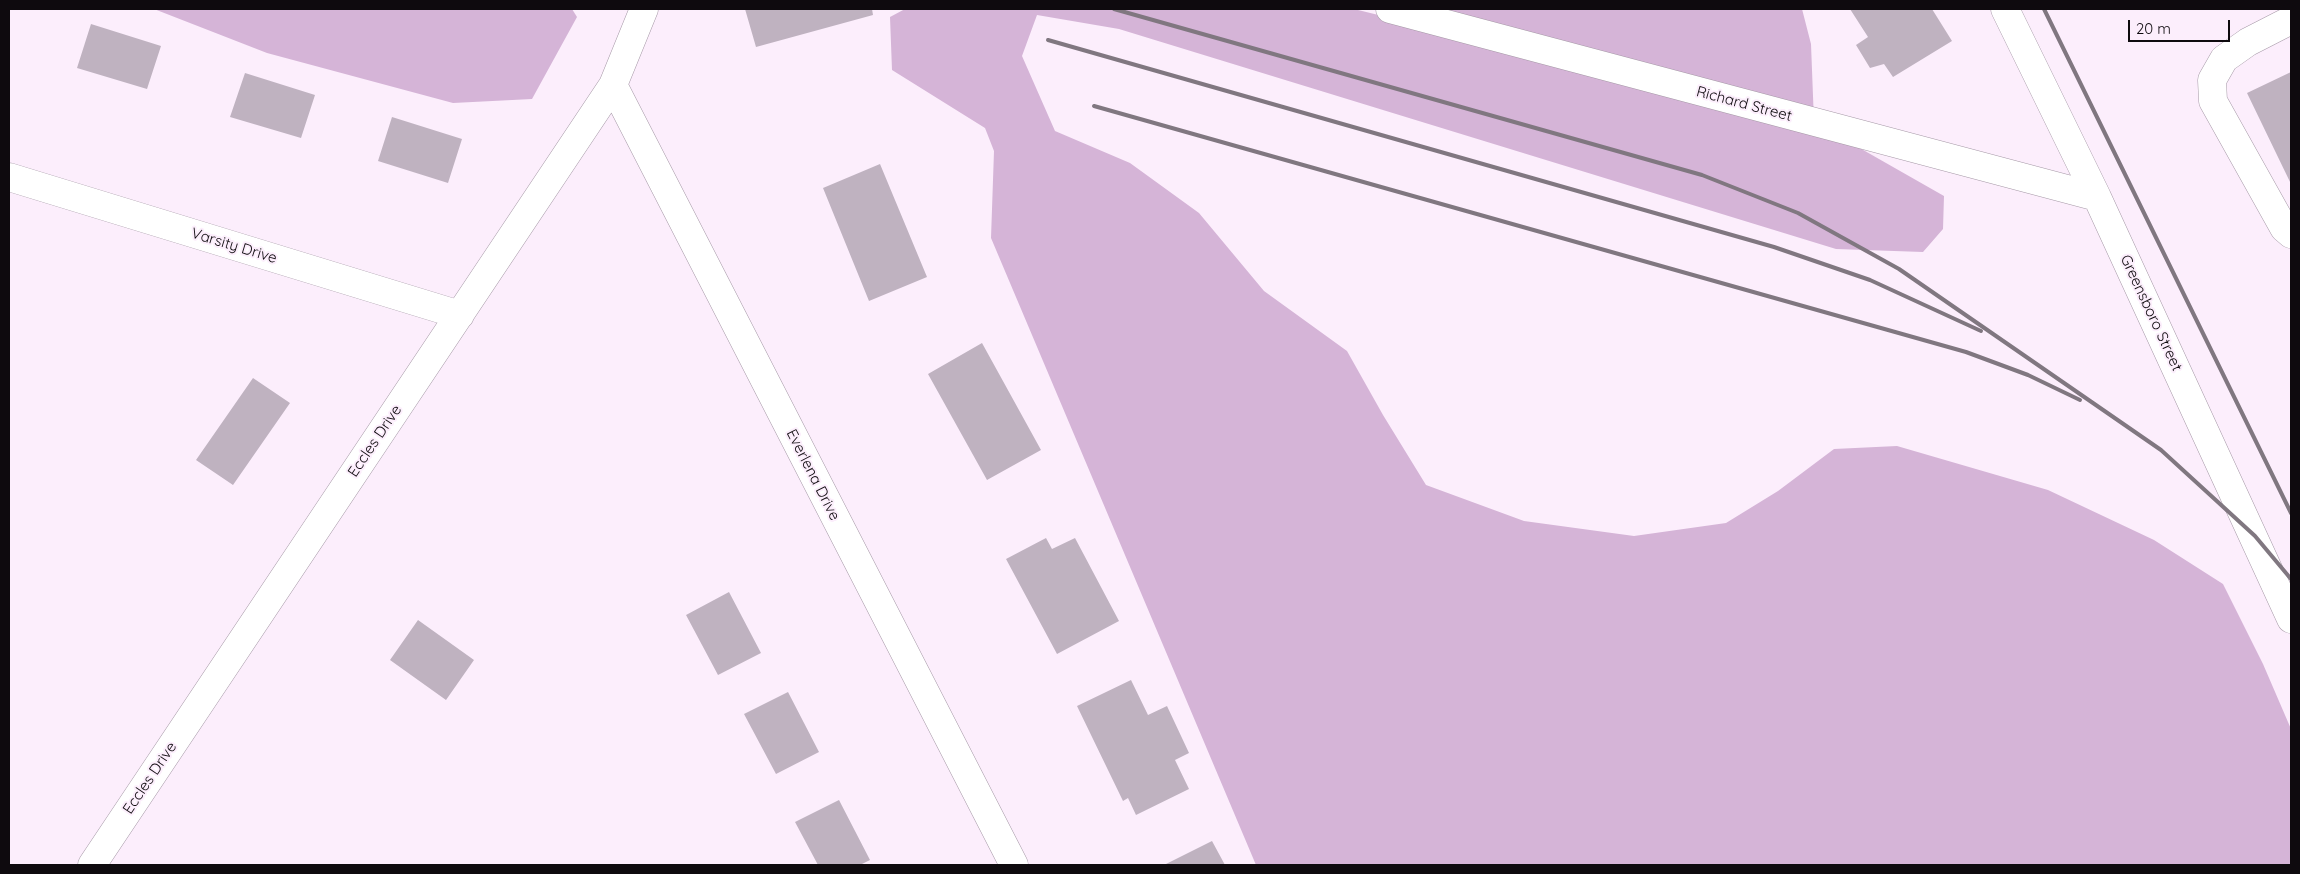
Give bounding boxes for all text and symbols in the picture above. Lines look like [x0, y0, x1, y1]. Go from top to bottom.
scale bar [2130, 10, 2232, 42]
text: 20 m [2136, 19, 2171, 38]
street label: Richard Street [1694, 83, 1794, 125]
street label: Varsity Drive [189, 224, 279, 268]
street label: Greensboro Street [2116, 252, 2186, 374]
street label: Eccles Drive [344, 402, 406, 480]
street label: Everlena Drive [782, 426, 844, 524]
street label: Eccles Drive [119, 739, 181, 817]

